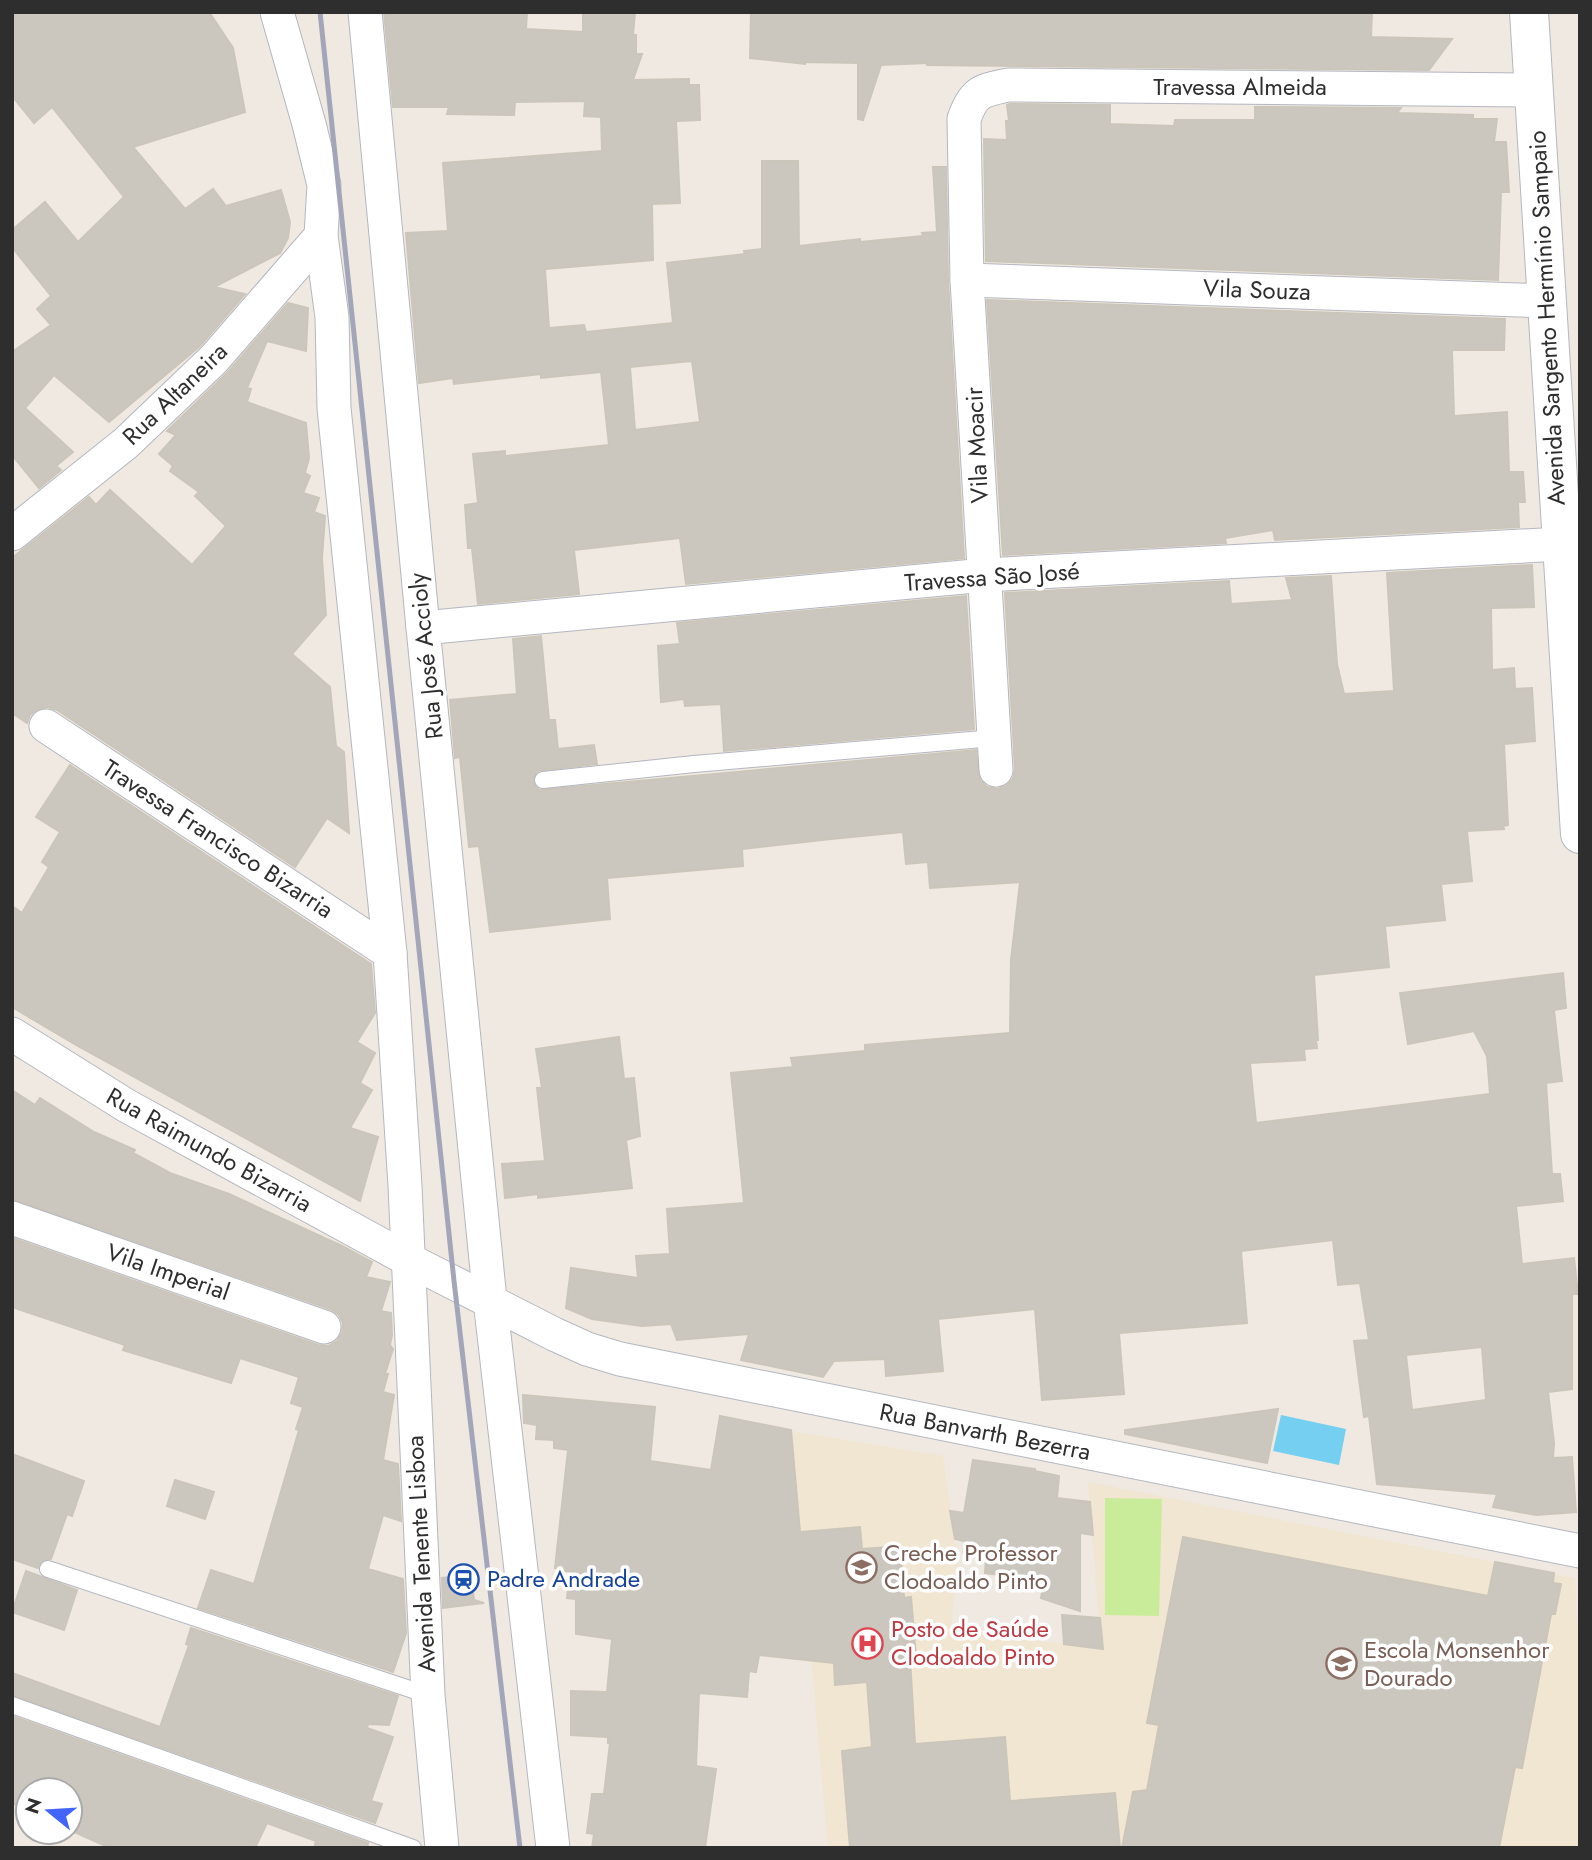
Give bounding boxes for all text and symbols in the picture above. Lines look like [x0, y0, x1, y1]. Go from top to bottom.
street label: Travessa Almeida [1153, 69, 1327, 104]
street label: Avenida Sargento Hermínio Sampaio [1519, 130, 1574, 506]
street label: Vila Souza [1203, 270, 1311, 309]
street label: Rua Altaneira [114, 334, 235, 453]
street label: Vila Moacir [956, 385, 997, 504]
street label: Travessa São José [903, 553, 1081, 600]
street label: Rua José Accioly [399, 571, 452, 741]
street label: Travessa Francisco Bizarria [96, 751, 341, 927]
street label: Rua Raimundo Bizarria [100, 1078, 318, 1221]
street label: Vila Imperial [102, 1234, 235, 1309]
street label: Rua Banvarth Bezerra [876, 1394, 1094, 1469]
street label: Avenida Tenente Lisboa [397, 1435, 444, 1674]
place label: Creche Professor Clodoaldo Pinto [884, 1535, 1059, 1598]
school or university icon: Creche Professor Clodoaldo Pinto [844, 1550, 878, 1584]
place label: Padre Andrade [487, 1561, 640, 1596]
station icon: Padre Andrade [447, 1562, 481, 1596]
place label: Posto de Saúde Clodoaldo Pinto [891, 1611, 1055, 1674]
hospital icon: Posto de Saúde Clodoaldo Pinto [851, 1626, 885, 1660]
place label: Escola Monsenhor Dourado [1364, 1632, 1550, 1695]
school or university icon: Escola Monsenhor Dourado [1324, 1647, 1358, 1681]
north arrow [14, 1776, 84, 1846]
text: N [18, 1795, 48, 1817]

